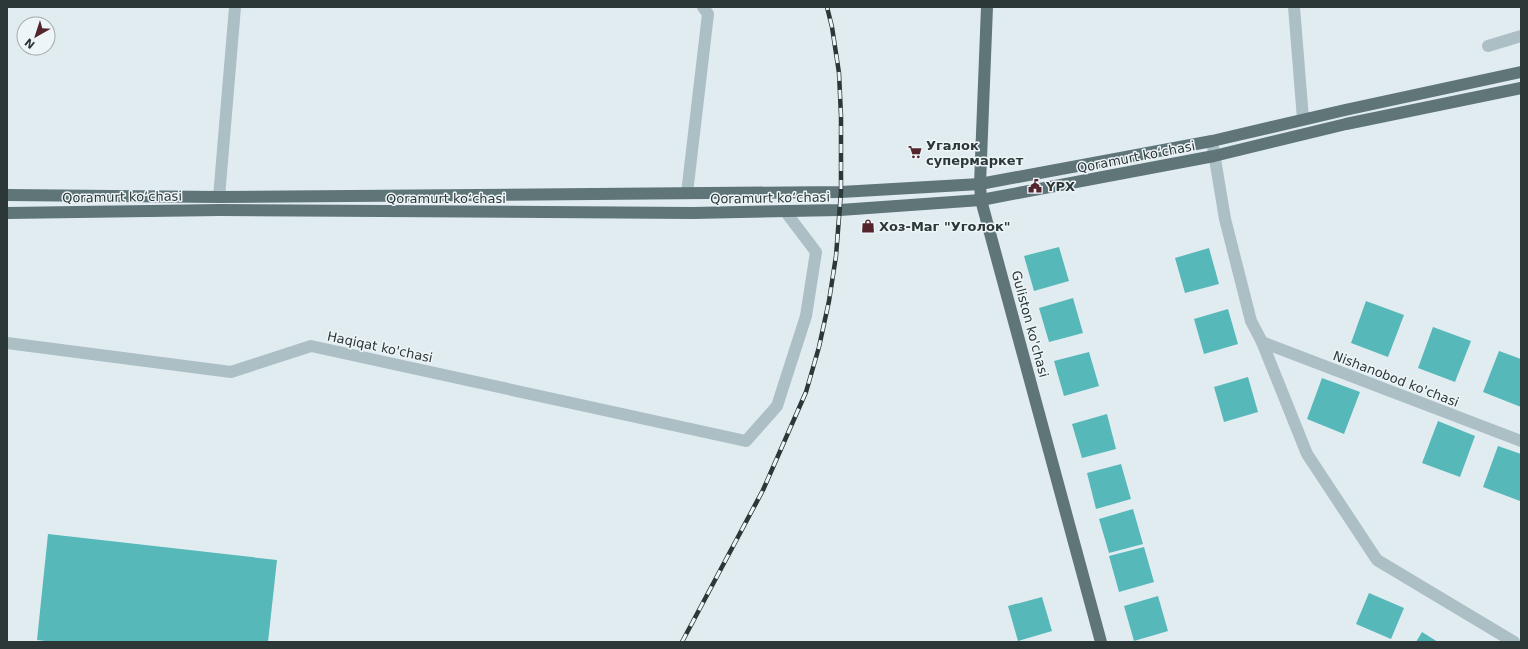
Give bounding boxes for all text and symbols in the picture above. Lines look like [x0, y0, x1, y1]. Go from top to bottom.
north arrow [16, 16, 56, 56]
text: N [22, 35, 38, 51]
place label: Угалок супермаркет [926, 138, 1024, 168]
street label: Qoramurt koʻchasi [1076, 138, 1196, 176]
supermarket icon: Угалок супермаркет [907, 144, 923, 160]
public building icon: YPX [1027, 178, 1043, 194]
place label: YPX [1045, 179, 1075, 194]
street label: Qoramurt koʻchasi [62, 188, 182, 206]
street label: Qoramurt koʻchasi [710, 189, 830, 207]
street label: Qoramurt koʻchasi [386, 191, 506, 206]
shop icon: Хоз-Маг "Уголок" [860, 218, 876, 234]
place label: Хоз-Маг "Уголок" [879, 219, 1011, 234]
street label: Guliston ko'chasi [1009, 269, 1051, 379]
street label: Haqiqat ko'chasi [326, 329, 434, 365]
street label: Nishanobod ko'chasi [1331, 348, 1461, 410]

